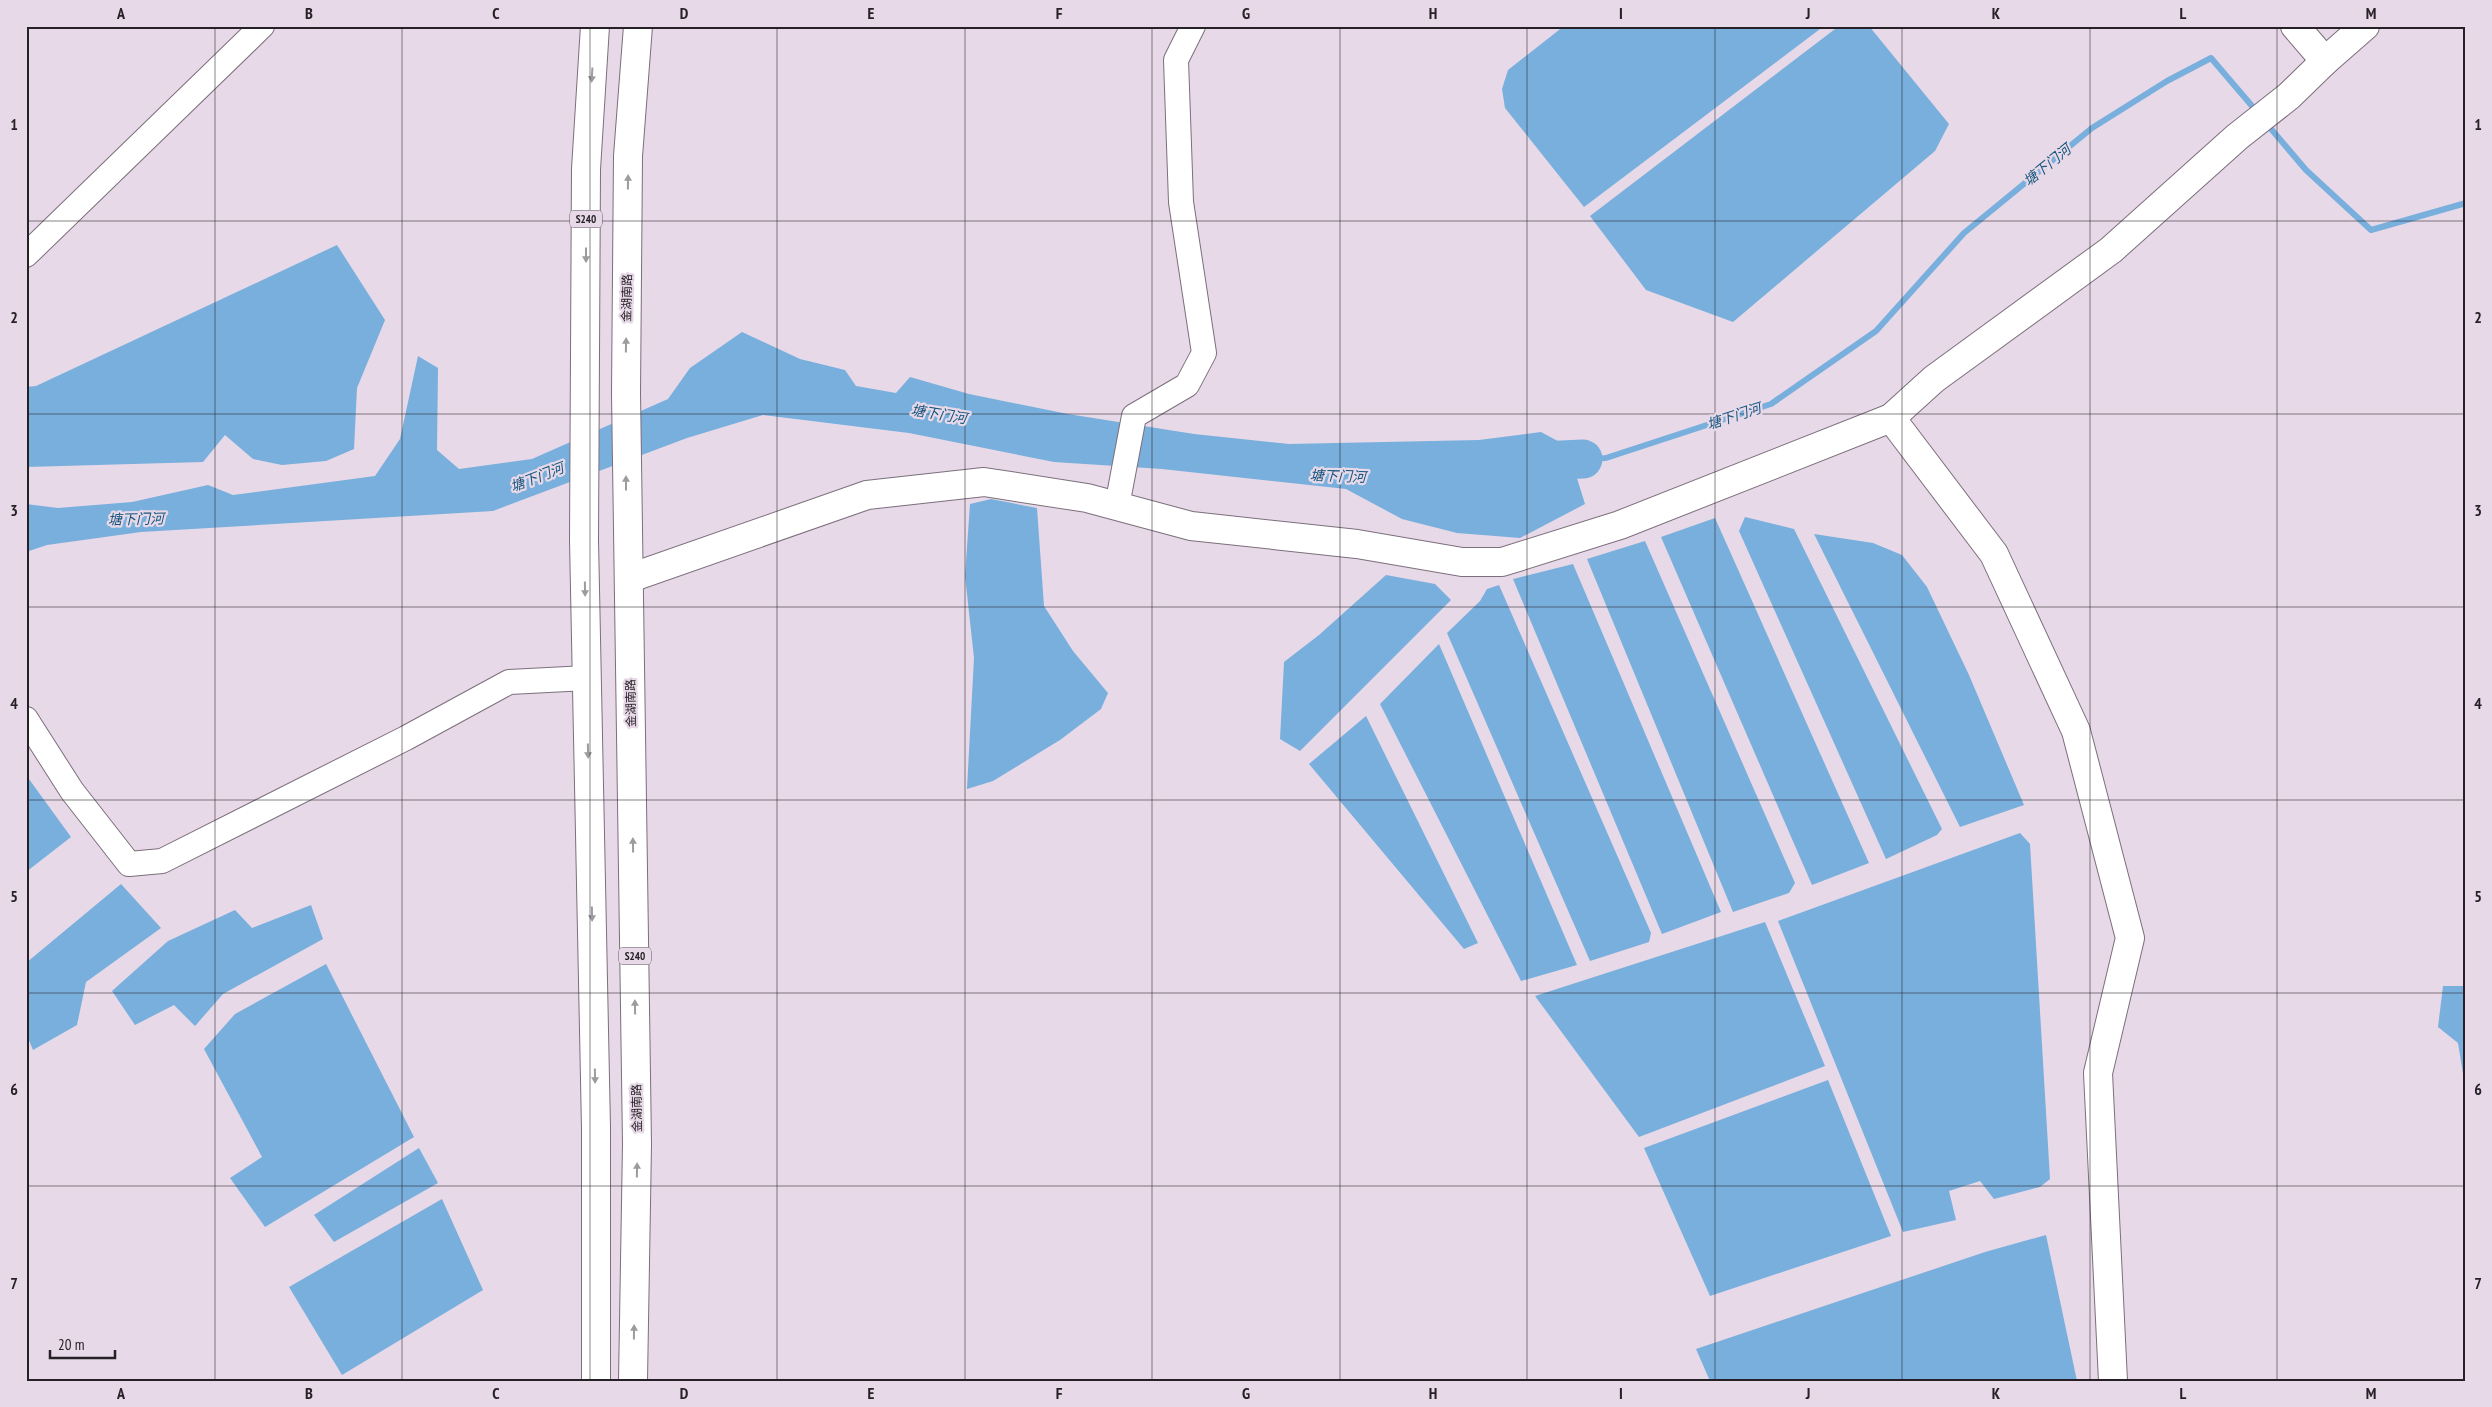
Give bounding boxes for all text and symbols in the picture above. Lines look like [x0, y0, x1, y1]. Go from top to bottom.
text: A [116, 3, 126, 23]
text: B [305, 3, 313, 23]
text: C [492, 3, 500, 23]
text: D [680, 3, 689, 23]
text: E [868, 3, 875, 23]
text: F [1056, 3, 1063, 23]
text: G [1242, 3, 1250, 23]
text: H [1429, 3, 1437, 23]
text: I [1619, 3, 1623, 23]
text: J [1805, 3, 1810, 23]
text: K [1992, 3, 2001, 23]
text: L [2180, 3, 2187, 23]
text: M [2366, 3, 2376, 23]
one-way arrow [588, 67, 596, 83]
text: 1 [10, 114, 18, 134]
text: 1 [2474, 114, 2482, 134]
water label: 塘下门河 [2020, 138, 2077, 190]
one-way arrow [624, 174, 632, 190]
road number: S240 [570, 210, 602, 228]
one-way arrow [582, 247, 590, 263]
street label: 金湖南路 [619, 274, 634, 322]
text: 2 [10, 307, 18, 327]
text: 2 [2474, 307, 2482, 327]
one-way arrow [622, 336, 630, 352]
water label: 塘下门河 [1705, 398, 1766, 433]
water label: 塘下门河 [910, 401, 971, 428]
water label: 塘下门河 [508, 457, 569, 495]
water label: 塘下门河 [1310, 466, 1369, 486]
one-way arrow [622, 475, 630, 491]
text: 3 [10, 500, 18, 520]
text: 3 [2474, 500, 2482, 520]
water label: 塘下门河 [108, 509, 167, 528]
one-way arrow [581, 581, 589, 597]
street label: 金湖南路 [623, 679, 638, 727]
text: 4 [10, 693, 18, 713]
text: 4 [2474, 693, 2482, 713]
one-way arrow [584, 743, 592, 759]
one-way arrow [629, 836, 637, 852]
text: 5 [10, 886, 18, 906]
text: 5 [2474, 886, 2482, 906]
one-way arrow [588, 906, 596, 922]
road number: S240 [619, 948, 651, 964]
one-way arrow [631, 999, 639, 1015]
one-way arrow [591, 1068, 599, 1084]
text: 6 [10, 1079, 18, 1099]
text: 6 [2474, 1079, 2482, 1099]
street label: 金湖南路 [629, 1084, 644, 1132]
one-way arrow [633, 1161, 641, 1177]
text: 7 [10, 1273, 18, 1293]
text: 7 [2474, 1273, 2482, 1293]
one-way arrow [630, 1324, 638, 1340]
scale bar [50, 1327, 115, 1359]
text: 20 m [58, 1335, 84, 1354]
text: A [116, 1383, 126, 1403]
text: B [305, 1383, 313, 1403]
text: C [492, 1383, 500, 1403]
text: D [680, 1383, 689, 1403]
text: E [868, 1383, 875, 1403]
text: F [1056, 1383, 1063, 1403]
text: G [1242, 1383, 1250, 1403]
text: H [1429, 1383, 1437, 1403]
text: I [1619, 1383, 1623, 1403]
text: J [1805, 1383, 1810, 1403]
text: K [1992, 1383, 2001, 1403]
text: L [2180, 1383, 2187, 1403]
text: M [2366, 1383, 2376, 1403]

